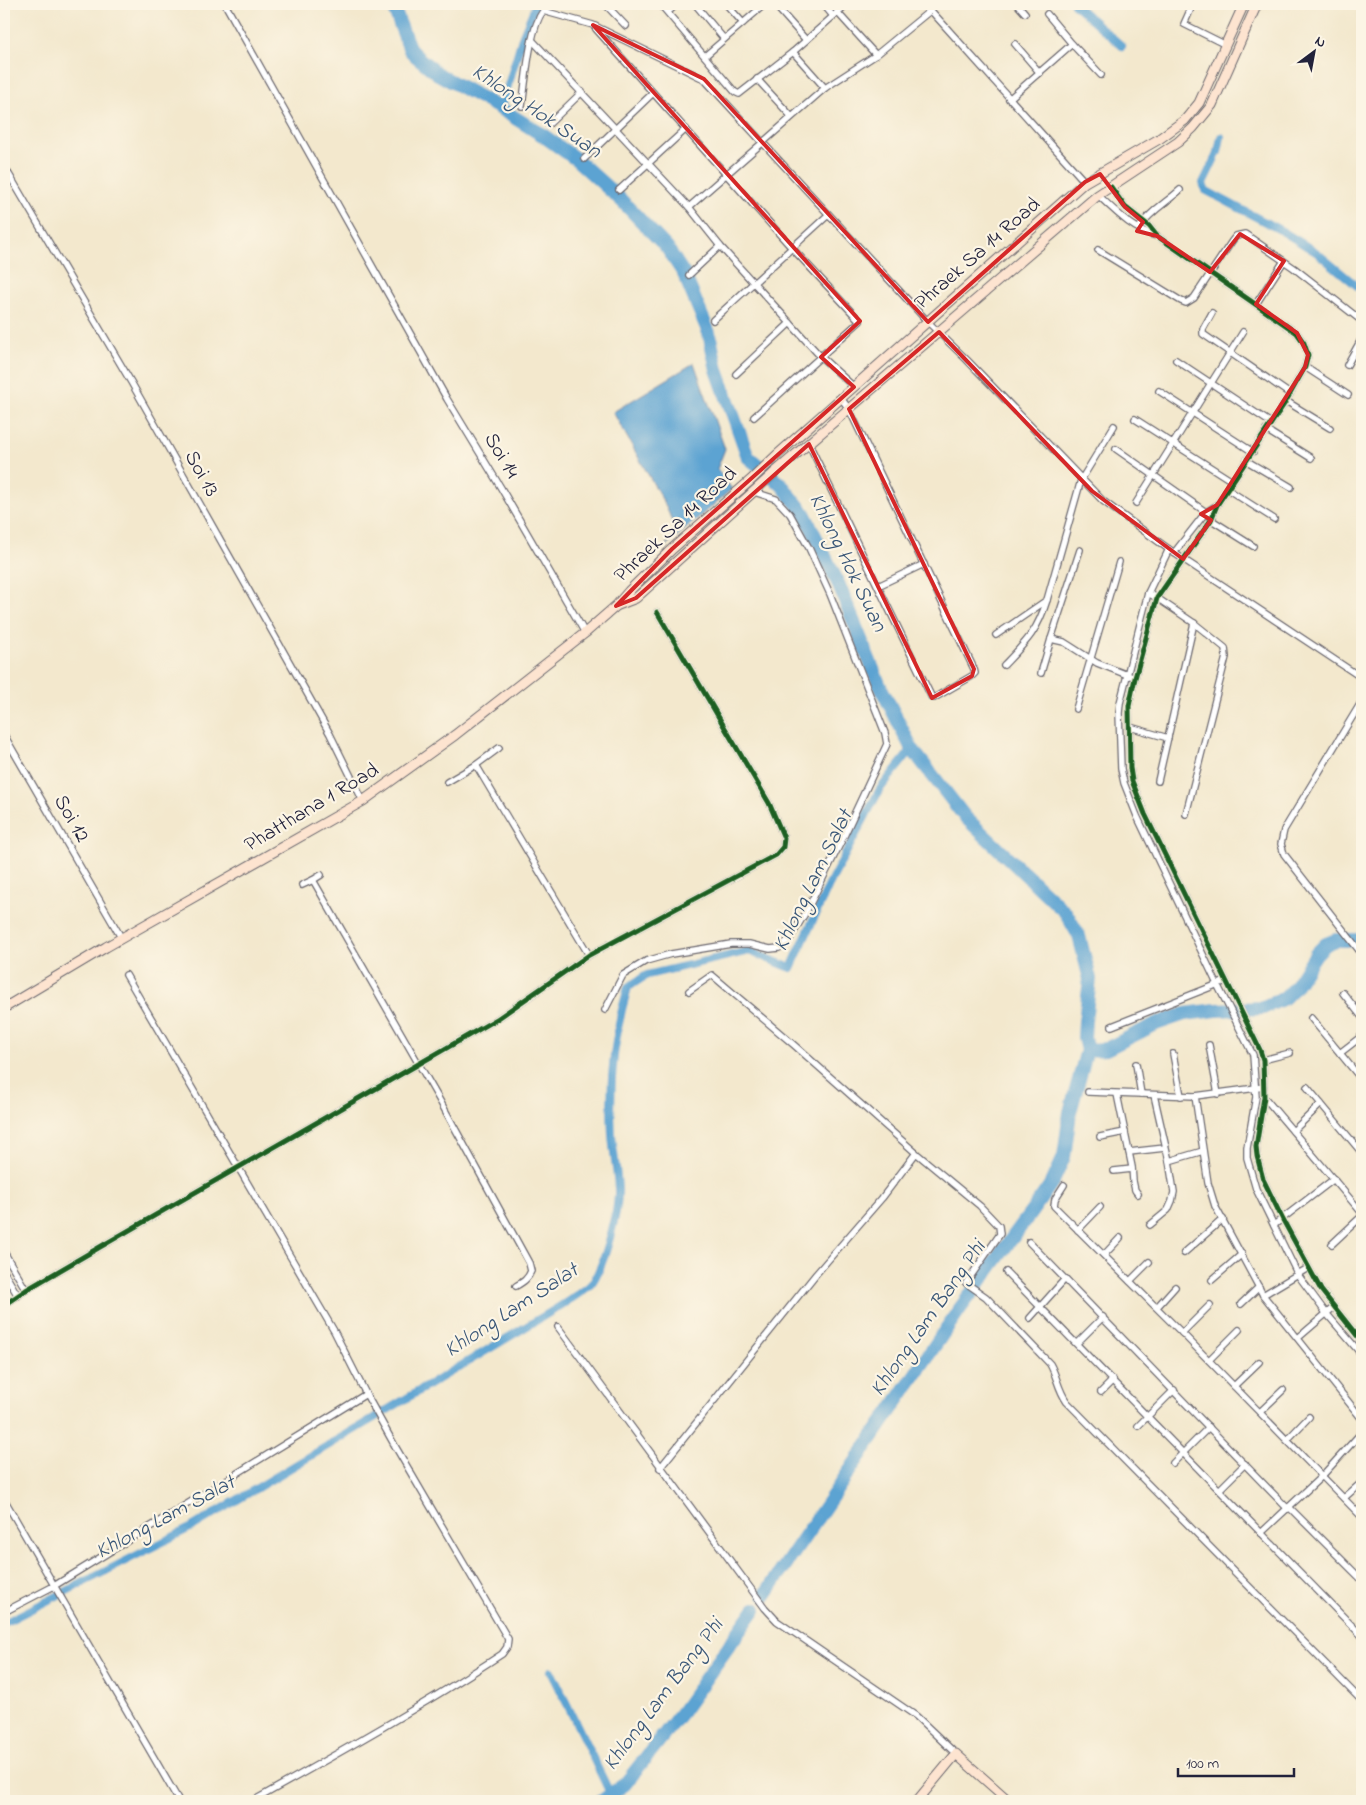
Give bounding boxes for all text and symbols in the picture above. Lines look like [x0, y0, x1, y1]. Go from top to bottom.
north arrow [1288, 28, 1338, 78]
text: N [1311, 31, 1330, 54]
water label: Khlong Hok Suan [465, 57, 608, 168]
street label: Phraek Sa 14 Road [908, 190, 1048, 317]
street label: Soi 14 [476, 427, 527, 485]
street label: Soi 13 [176, 445, 226, 503]
street label: Phraek Sa 14 Road [608, 460, 744, 590]
water label: Khlong Hok Suan [800, 488, 895, 639]
street label: Phatthana 1 Road [239, 756, 385, 860]
street label: Soi 12 [45, 790, 97, 848]
water label: Khlong Lam Salat [766, 802, 863, 957]
water label: Khlong Lam Bang Phi [863, 1233, 996, 1403]
water label: Khlong Lam Salat [439, 1254, 588, 1366]
water label: Khlong Lam Salat [90, 1466, 244, 1568]
water label: Khlong Lam Bang Phi [596, 1610, 733, 1778]
scale bar [1178, 1745, 1295, 1777]
text: 100 m [1186, 1753, 1219, 1775]

